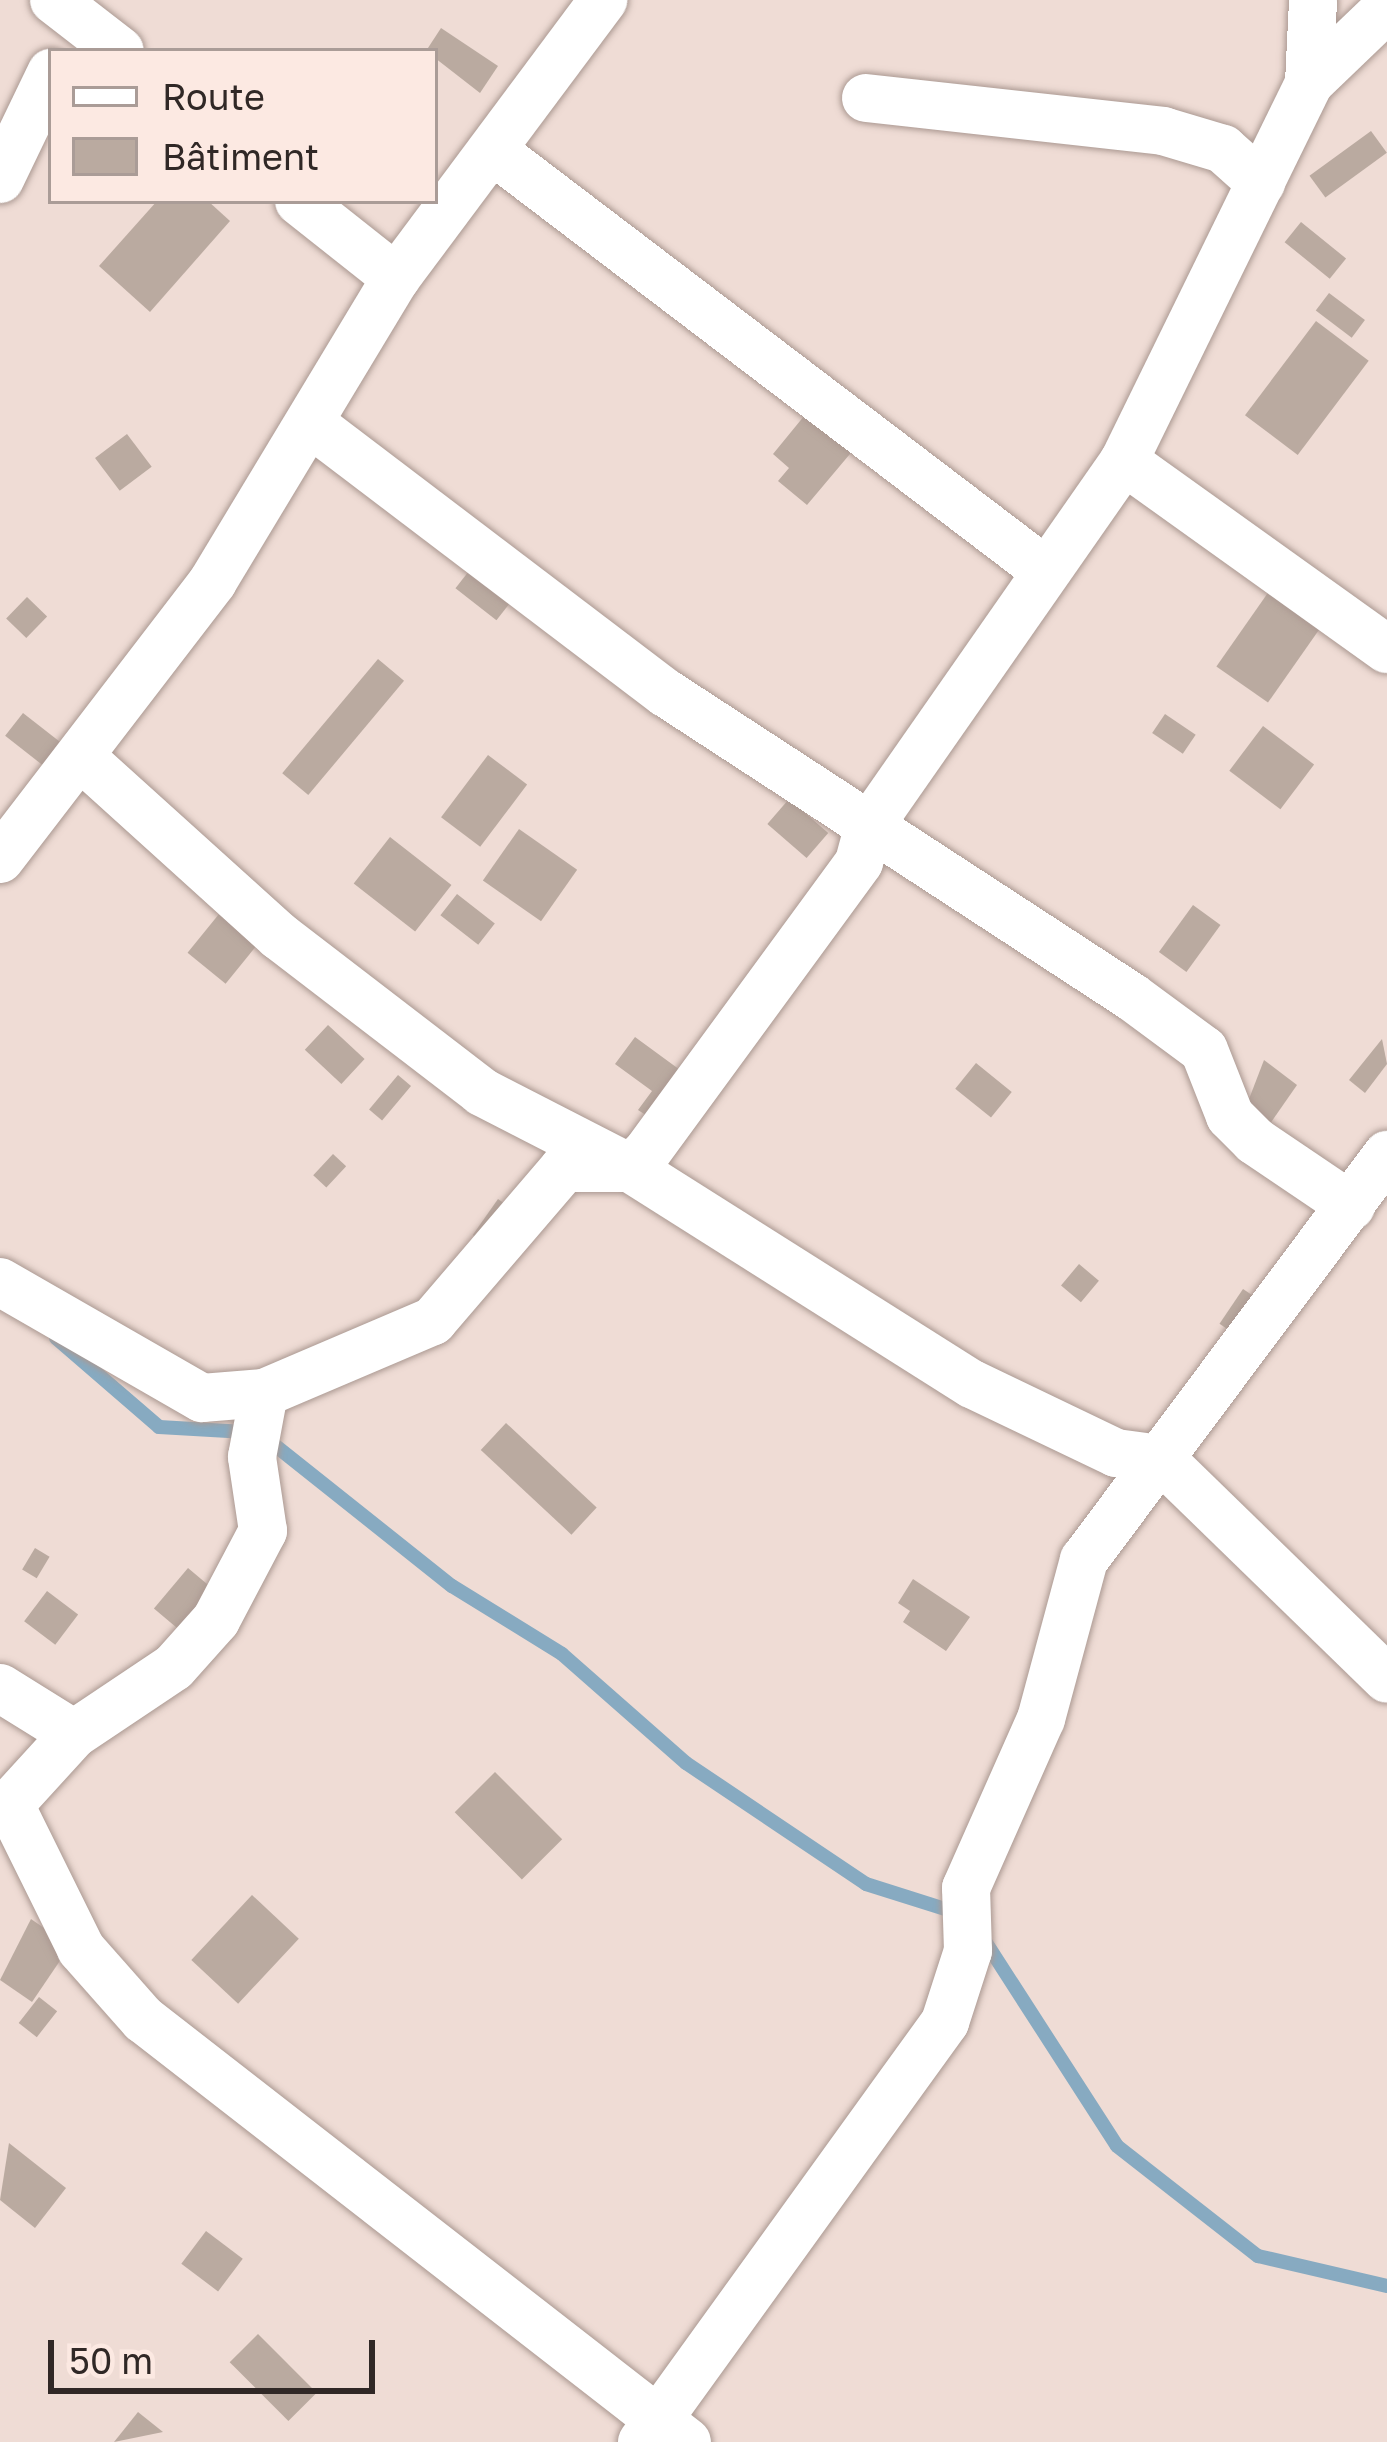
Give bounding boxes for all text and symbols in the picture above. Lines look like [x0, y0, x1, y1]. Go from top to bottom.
legend [48, 48, 438, 204]
text: Route [162, 75, 265, 118]
text: Bâtiment [162, 135, 319, 178]
scale bar [54, 2316, 381, 2390]
text: 50 m [69, 2339, 153, 2382]

